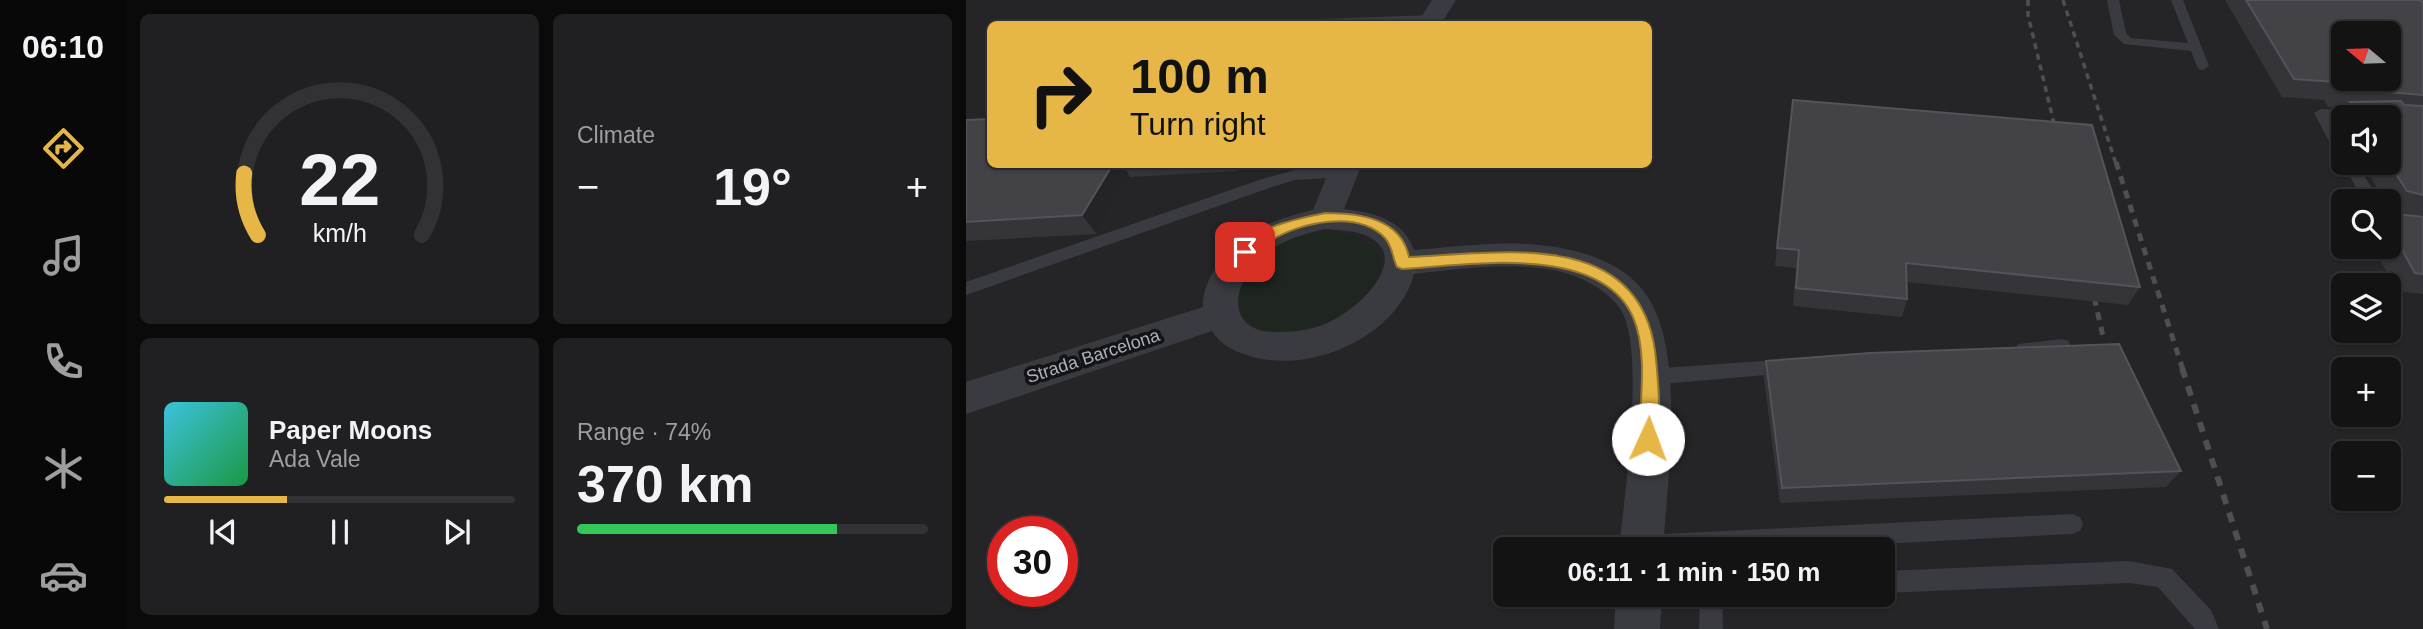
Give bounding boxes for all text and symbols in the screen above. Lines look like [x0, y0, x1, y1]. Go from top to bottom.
north arrow [2331, 21, 2401, 91]
map controls [2331, 21, 2401, 511]
text: 06:10 [22, 29, 104, 65]
icon: right [1015, 49, 1106, 140]
text: 100 m [1130, 49, 1269, 103]
button: sound [2331, 105, 2401, 175]
text: Turn right [1130, 106, 1266, 142]
text: Climate [577, 122, 655, 148]
icon: directions [39, 124, 88, 173]
text: 22 [299, 139, 380, 220]
text: 19° [713, 158, 792, 216]
text: − [577, 166, 599, 208]
text: + [906, 166, 928, 208]
button: search [2331, 189, 2401, 259]
text: km/h [312, 219, 367, 247]
pin [1215, 222, 1275, 282]
icon: music [39, 231, 88, 280]
icon: arrive [1226, 233, 1264, 271]
button: layers [2331, 273, 2401, 343]
street label: Strada Barcelona [1024, 325, 1163, 387]
icon: phone [39, 337, 88, 386]
button: + [2331, 357, 2401, 427]
position arrow [1611, 402, 1685, 476]
text: Paper Moons [269, 415, 432, 445]
text: Range · 74% [577, 419, 711, 445]
button: − [2331, 441, 2401, 511]
icon: climate [39, 444, 88, 493]
text: Ada Vale [269, 446, 361, 472]
text: 370 km [577, 455, 753, 513]
icon: previous [204, 513, 242, 551]
icon: pause [321, 513, 359, 551]
icon: next [438, 513, 476, 551]
speed limit sign: 30 [987, 516, 1078, 607]
icon: car [39, 551, 88, 600]
text: 06:11 · 1 min · 150 m [1568, 557, 1820, 587]

